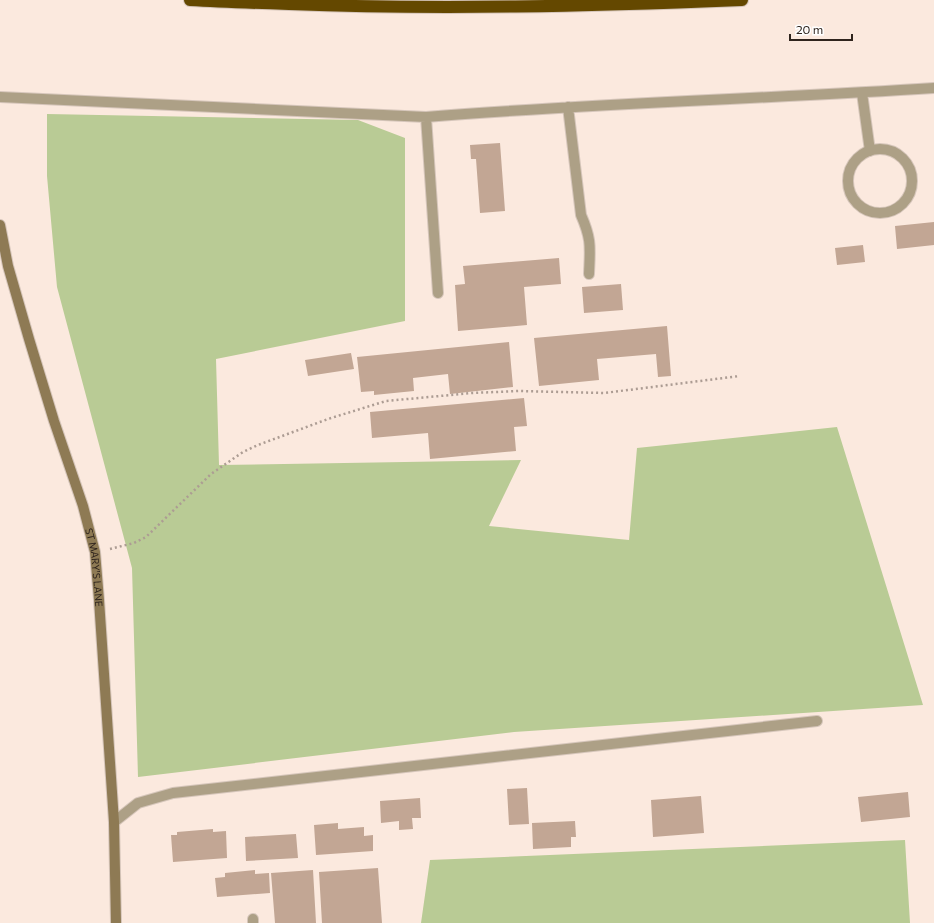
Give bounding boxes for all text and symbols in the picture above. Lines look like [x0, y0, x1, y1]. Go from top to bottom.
scale bar [790, 16, 852, 42]
text: 20 m [796, 22, 823, 36]
street label: ST MARY'S LANE [83, 527, 105, 607]

